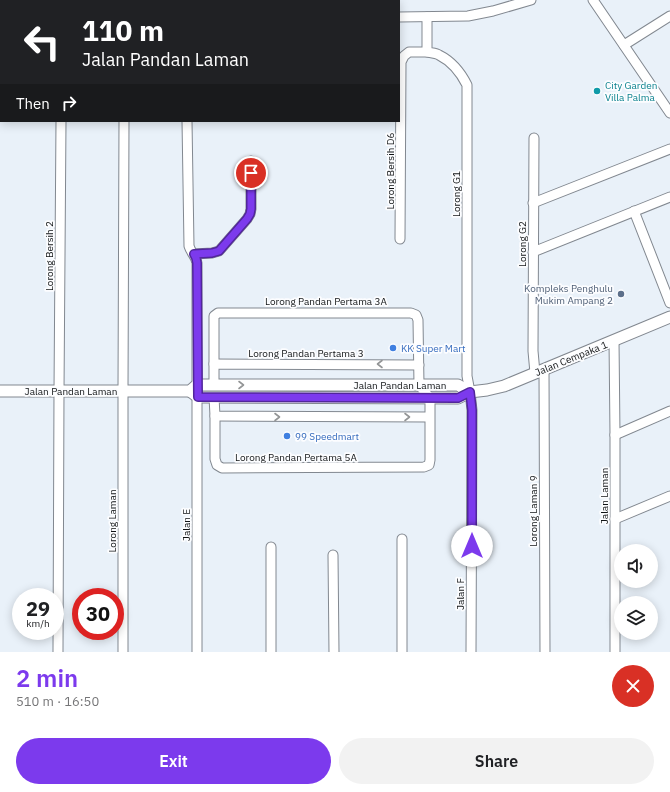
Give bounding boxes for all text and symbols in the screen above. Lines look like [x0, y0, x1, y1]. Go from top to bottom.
text: 110 m [82, 12, 164, 49]
icon: left [16, 16, 68, 68]
text: Jalan Pandan Laman [82, 48, 249, 71]
place label: City Garden Villa Palma [605, 79, 657, 104]
marker: City Garden Villa Palma [592, 86, 602, 96]
icon: right [58, 92, 80, 114]
text: Then [16, 94, 50, 113]
street label: Lorong Bersih D6 [384, 133, 397, 209]
pin [234, 156, 268, 190]
icon: arrive [240, 162, 262, 184]
street label: Lorong G1 [450, 171, 463, 217]
street label: Lorong Bersih 2 [43, 221, 56, 291]
street label: Lorong G2 [516, 221, 529, 267]
place label: Kompleks Penghulu Mukim Ampang 2 [524, 282, 613, 307]
marker: Kompleks Penghulu Mukim Ampang 2 [616, 289, 626, 299]
street label: Lorong Pandan Pertama 3A [265, 295, 388, 308]
street label: Jalan Cempaka 1 [533, 338, 609, 379]
place label: KK Super Mart [401, 342, 466, 355]
marker: KK Super Mart [388, 343, 398, 353]
street label: Lorong Pandan Pertama 3 [248, 347, 364, 360]
one-way arrow [377, 360, 383, 369]
street label: Jalan Pandan Laman [354, 379, 446, 392]
one-way arrow [238, 381, 244, 389]
street label: Jalan Pandan Laman [25, 385, 117, 398]
one-way arrow [274, 413, 280, 421]
one-way arrow [404, 413, 410, 421]
place label: 99 Speedmart [295, 430, 360, 443]
marker: 99 Speedmart [282, 431, 292, 441]
street label: Lorong Pandan Pertama 5A [235, 451, 358, 464]
street label: Jalan Laman [598, 468, 611, 524]
street label: Lorong Laman 9 [527, 475, 540, 547]
street label: Lorong Laman [106, 489, 119, 553]
street label: Jalan E [180, 509, 193, 541]
position arrow [451, 525, 493, 567]
map controls [614, 544, 658, 640]
button: sound [614, 544, 658, 588]
street label: Jalan F [454, 578, 467, 610]
speed limit sign: 30 [72, 588, 124, 640]
text: 29 [26, 595, 50, 622]
button: layers [614, 596, 658, 640]
text: km/h [26, 617, 50, 630]
text: 2 min [16, 662, 78, 694]
button: close [612, 665, 654, 707]
text: 510 m · 16:50 [16, 693, 99, 710]
button: Exit [16, 738, 331, 784]
button: Share [339, 738, 654, 784]

